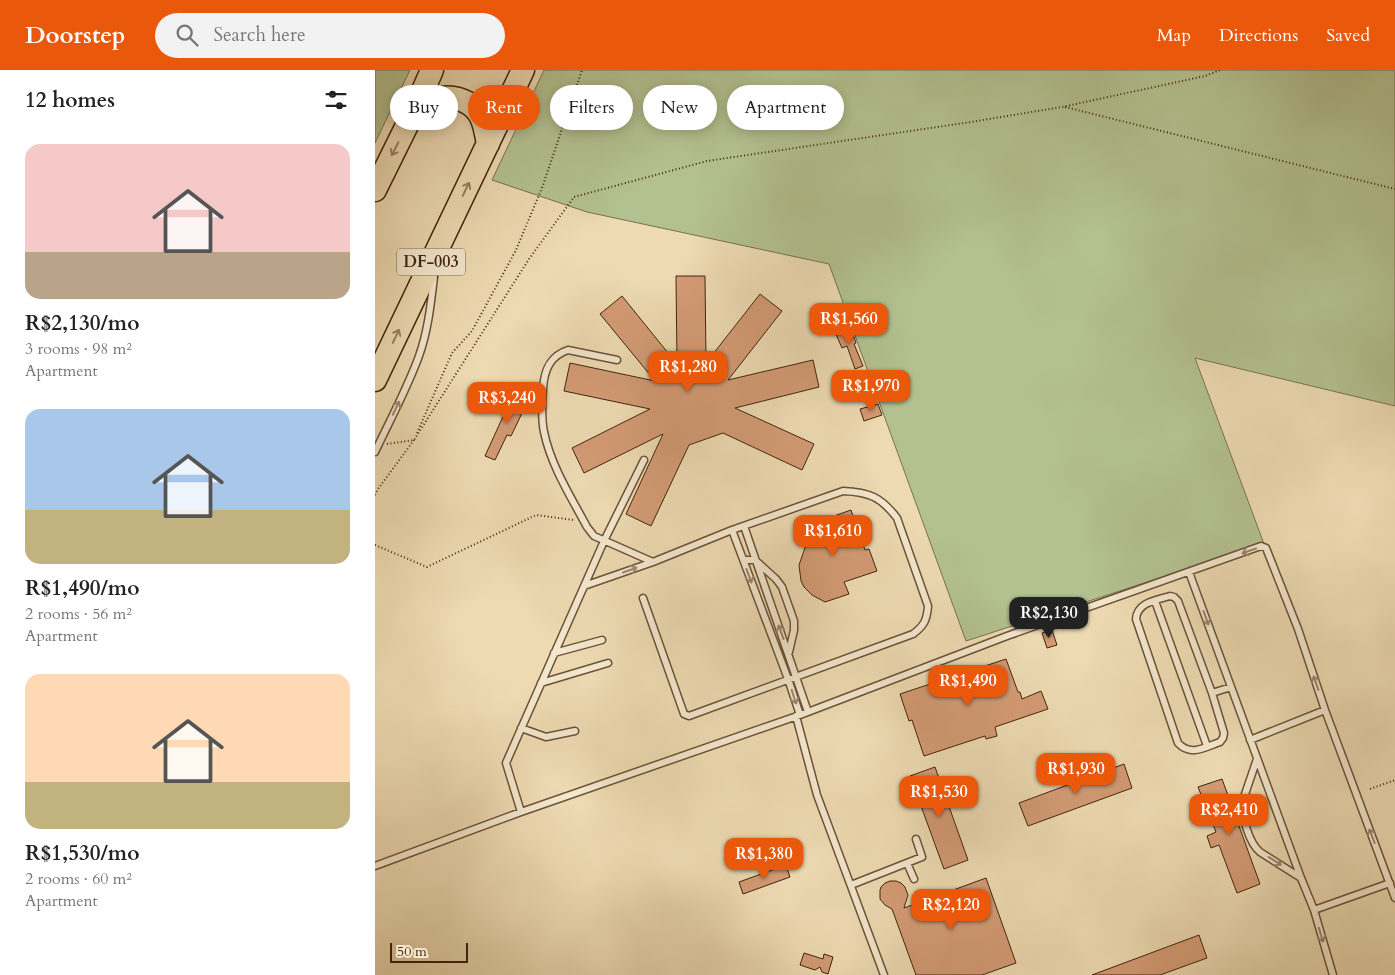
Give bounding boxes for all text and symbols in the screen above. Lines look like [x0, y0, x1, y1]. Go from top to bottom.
search box [155, 13, 505, 58]
text: Doorstep [25, 19, 125, 52]
icon: search [173, 21, 201, 49]
text: Search here [213, 22, 306, 48]
text: Map [1157, 23, 1191, 48]
text: Directions [1219, 23, 1298, 48]
text: Saved [1326, 23, 1370, 48]
chip: Buy [390, 85, 458, 130]
chip: Rent [468, 85, 540, 130]
chip: Filters [550, 85, 633, 130]
chip: New [643, 85, 717, 130]
chip: Apartment [727, 85, 844, 130]
text: 12 homes [25, 86, 115, 115]
icon: filters [322, 86, 350, 114]
one-way arrow [390, 141, 399, 156]
icon: home [143, 176, 233, 266]
one-way arrow [462, 182, 471, 197]
road number: DF-003 [397, 248, 465, 276]
pin: R$1,560 [803, 302, 895, 345]
text: R$1,560 [820, 308, 878, 330]
text: R$2,130/mo [25, 309, 139, 338]
one-way arrow [392, 329, 401, 344]
text: 3 rooms · 98 m² [25, 338, 132, 360]
pin: R$1,280 [642, 350, 734, 393]
text: R$1,280 [659, 356, 717, 378]
text: Apartment [25, 360, 98, 382]
pin: R$1,970 [825, 370, 917, 412]
text: R$1,970 [842, 375, 900, 397]
pin: R$3,240 [461, 382, 553, 424]
text: R$3,240 [478, 387, 536, 409]
one-way arrow [391, 400, 401, 415]
icon: home [143, 441, 233, 531]
pin: R$1,610 [787, 514, 879, 557]
text: R$1,610 [804, 520, 862, 542]
one-way arrow [1241, 547, 1257, 556]
one-way arrow [622, 565, 637, 574]
one-way arrow [745, 568, 754, 583]
text: R$1,490/mo [25, 574, 139, 603]
pin: R$2,130 [1003, 596, 1095, 639]
text: R$2,130 [1020, 602, 1078, 624]
text: 2 rooms · 56 m² [25, 603, 132, 625]
one-way arrow [1202, 610, 1211, 625]
text: Apartment [25, 625, 98, 647]
one-way arrow [776, 625, 785, 641]
pin: R$1,490 [922, 664, 1014, 707]
text: R$1,490 [939, 670, 997, 692]
one-way arrow [1311, 676, 1320, 691]
one-way arrow [790, 689, 799, 704]
icon: home [143, 706, 233, 796]
pin: R$1,930 [1030, 752, 1122, 795]
text: R$1,930 [1047, 758, 1105, 780]
pin: R$1,530 [893, 776, 985, 818]
text: R$1,530 [910, 781, 968, 803]
pin: R$2,410 [1183, 794, 1275, 836]
text: R$2,410 [1200, 799, 1258, 821]
one-way arrow [1367, 828, 1376, 844]
pin: R$1,380 [718, 838, 810, 880]
text: R$1,530/mo [25, 839, 139, 868]
text: R$1,380 [735, 843, 793, 865]
one-way arrow [1268, 857, 1282, 867]
text: 2 rooms · 60 m² [25, 868, 132, 890]
pin: R$2,120 [905, 888, 997, 931]
text: Apartment [25, 890, 98, 912]
text: R$2,120 [922, 894, 980, 916]
one-way arrow [1317, 926, 1327, 942]
scale bar [390, 940, 467, 963]
text: 50 m [397, 942, 427, 961]

